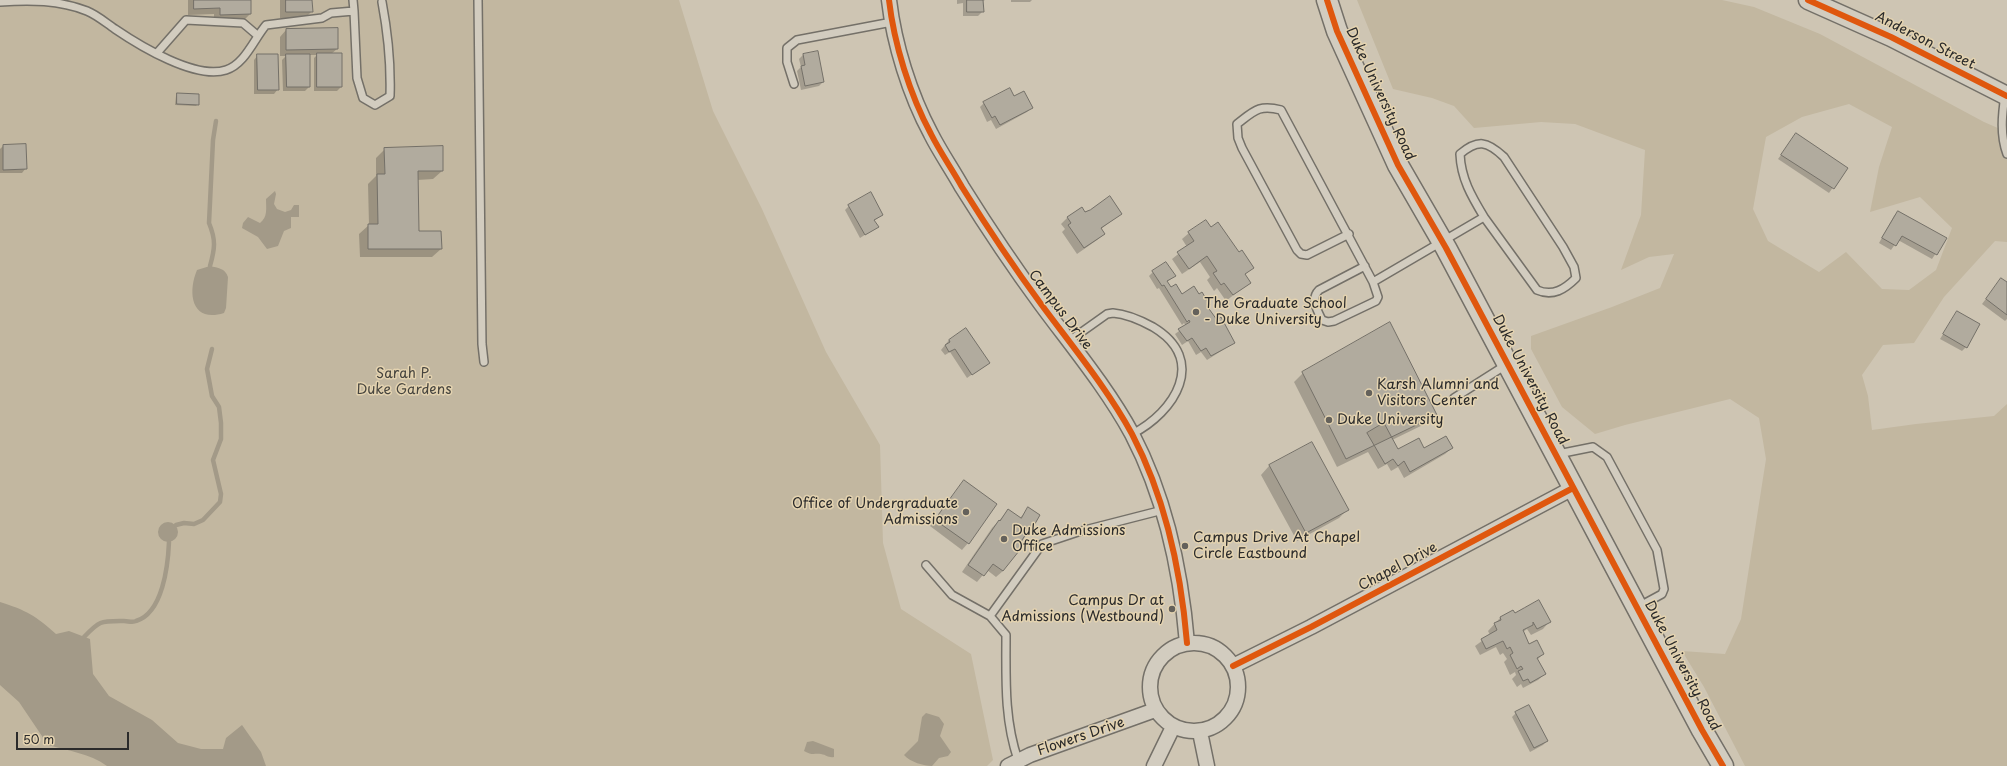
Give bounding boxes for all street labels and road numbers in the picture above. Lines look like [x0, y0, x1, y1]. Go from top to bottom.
street label: Anderson Street [1872, 9, 1978, 73]
street label: Duke University Road [1342, 25, 1418, 163]
street label: Campus Drive [1025, 267, 1095, 353]
street label: Duke University Road [1489, 312, 1571, 448]
street label: Chapel Drive [1356, 539, 1440, 595]
street label: Duke University Road [1641, 598, 1723, 734]
street label: Flowers Drive [1035, 714, 1127, 760]

